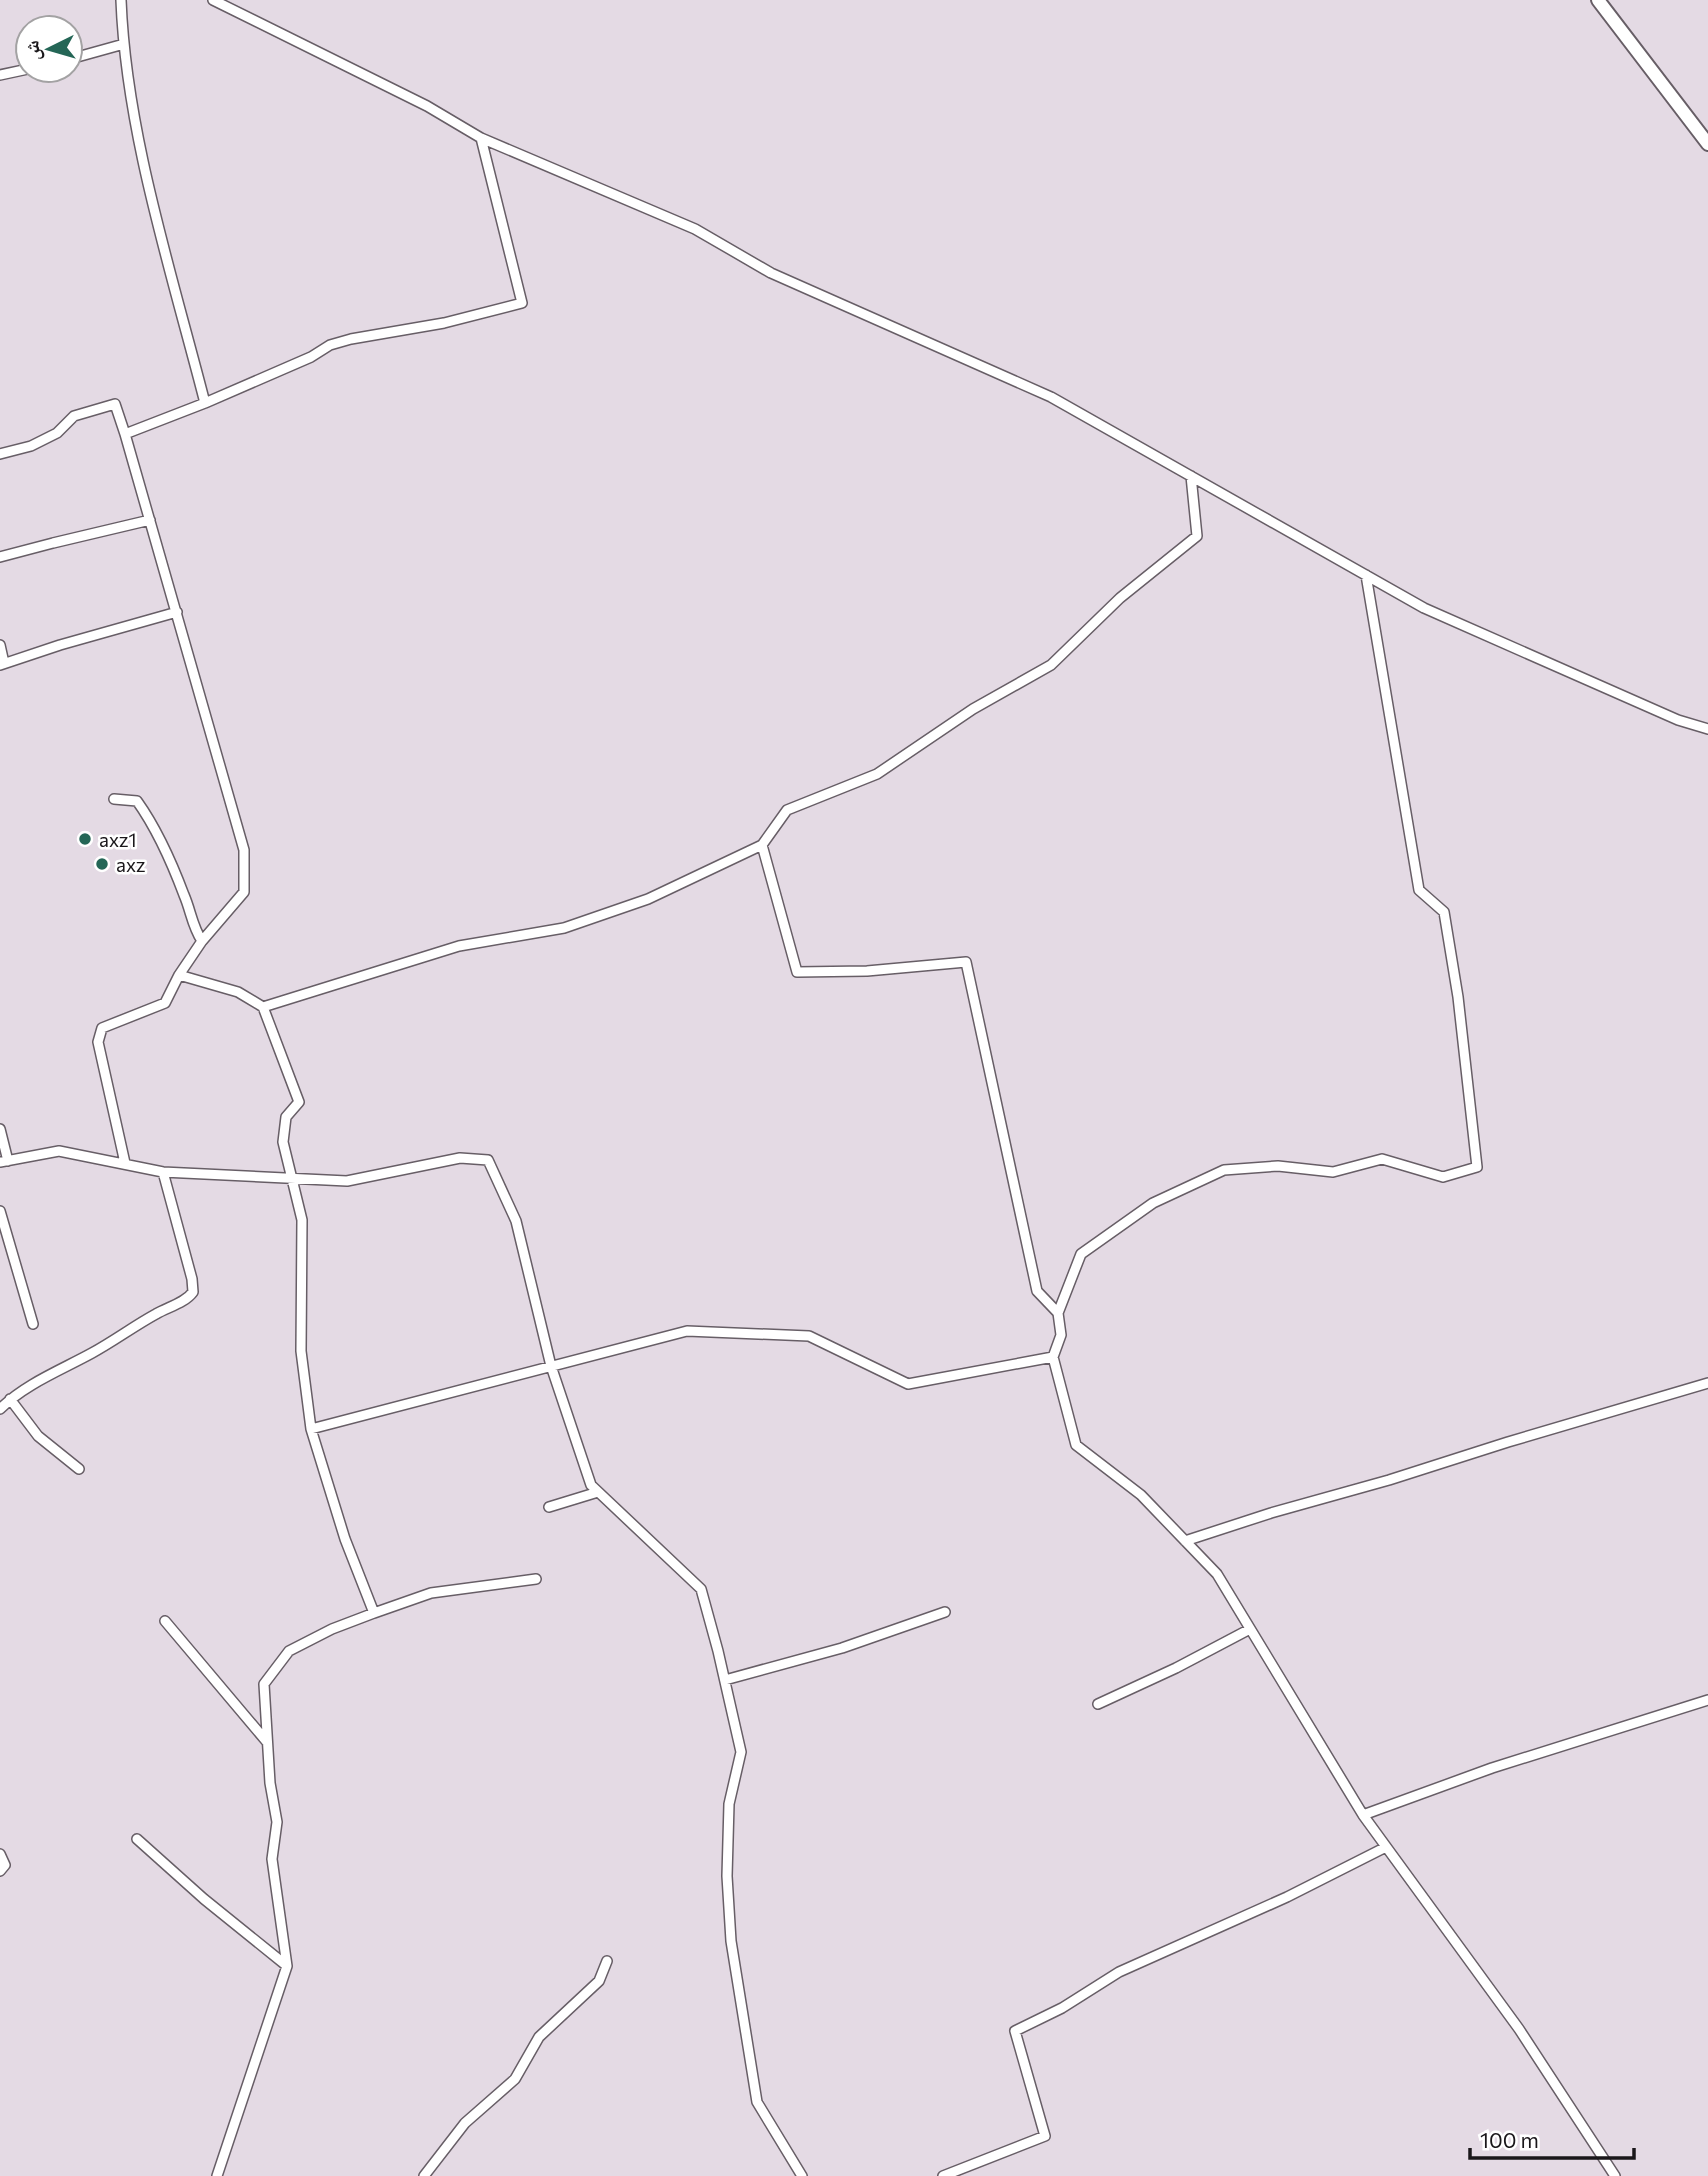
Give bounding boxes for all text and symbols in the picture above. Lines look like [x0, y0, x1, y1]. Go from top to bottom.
north arrow [14, 14, 84, 84]
text: ش [19, 39, 45, 62]
place label: axz1 [99, 828, 137, 851]
marker: axz1 [77, 831, 93, 847]
place label: axz [116, 853, 146, 876]
marker: axz [94, 856, 110, 872]
scale bar [1470, 2116, 1634, 2160]
text: 100 m [1480, 2127, 1539, 2152]

